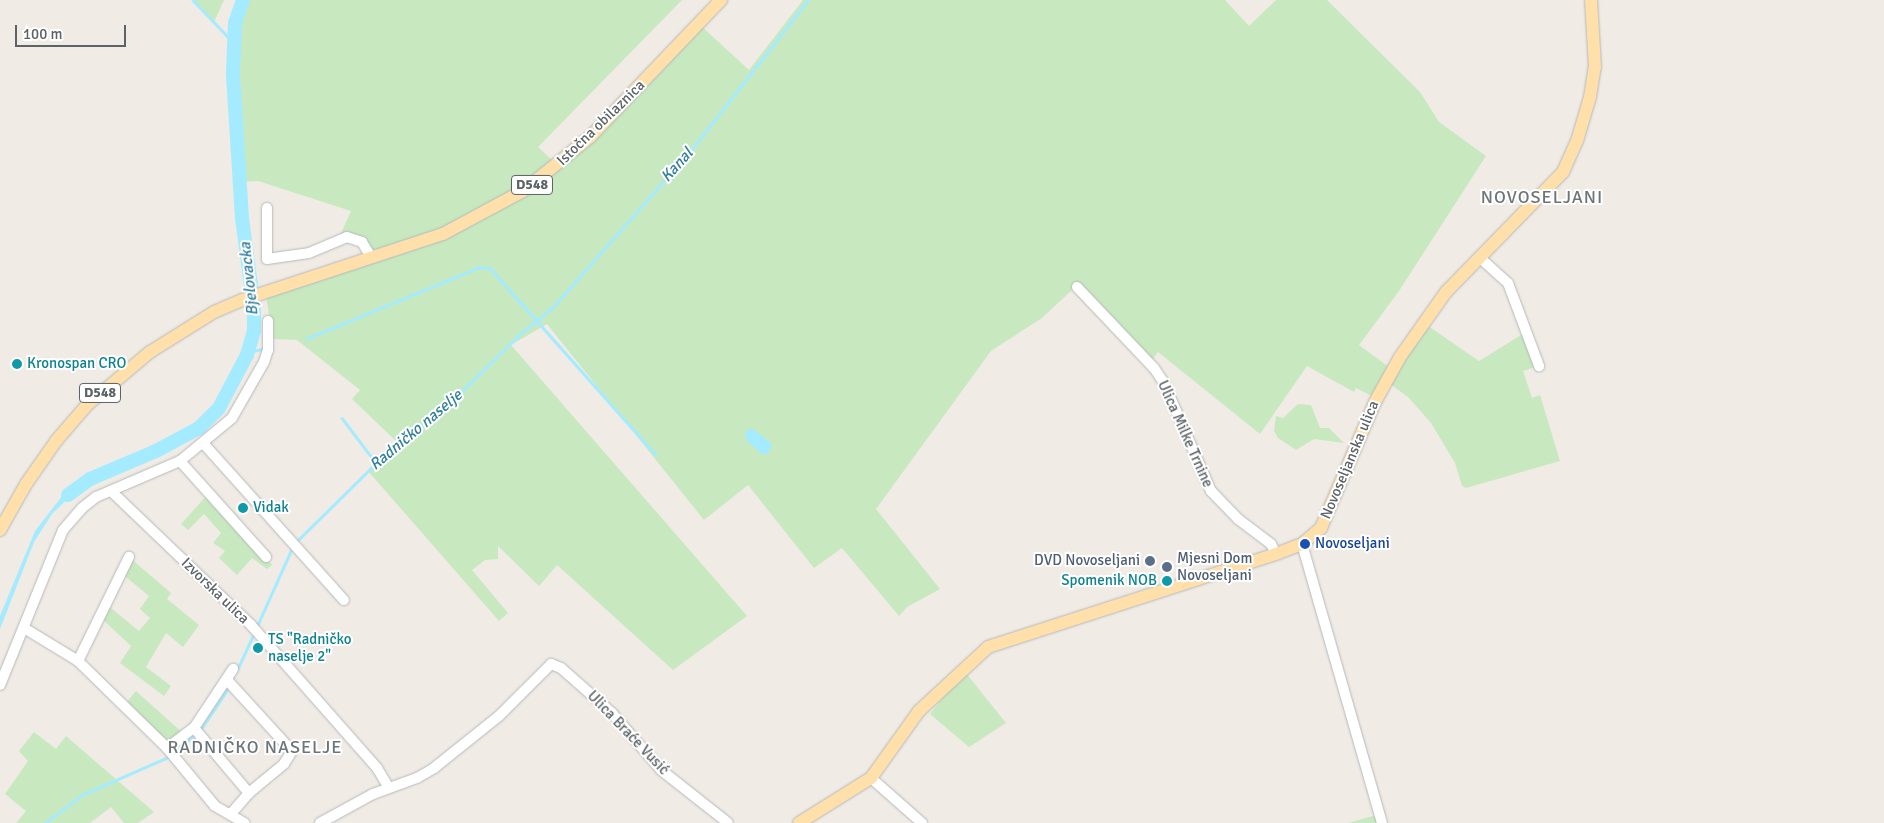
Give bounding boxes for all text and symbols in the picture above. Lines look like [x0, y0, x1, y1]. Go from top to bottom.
scale bar [18, 15, 129, 47]
text: 100 m [23, 25, 63, 43]
street label: Istočna obilaznica [553, 76, 649, 170]
water label: Kanal [657, 144, 697, 186]
road number: D548 [511, 174, 553, 196]
district label: NOVOSELJANI [1479, 186, 1605, 208]
water label: Bjelovacka [236, 241, 262, 317]
place label: Kronospan CRO [27, 355, 126, 373]
marker: Kronospan CRO [11, 358, 23, 370]
street label: Ulica Milke Trnine [1153, 378, 1217, 490]
road number: D548 [79, 382, 121, 404]
water label: Radničko naselje [366, 386, 466, 474]
street label: Novoseljanska ulica [1317, 398, 1383, 522]
place label: Vidak [253, 499, 289, 517]
marker: Vidak [237, 502, 249, 514]
place label: Novoseljani [1315, 535, 1390, 553]
marker: Novoseljani [1299, 538, 1311, 550]
place label: Mjesni Dom Novoseljani [1177, 549, 1252, 584]
place label: DVD Novoseljani [1034, 552, 1140, 570]
street label: Izvorska ulica [177, 554, 253, 628]
marker: DVD Novoseljani [1144, 555, 1156, 567]
marker: Mjesni Dom Novoseljani [1161, 561, 1173, 573]
place label: Spomenik NOB [1061, 572, 1157, 590]
marker: Spomenik NOB [1161, 575, 1173, 587]
place label: TS "Radničko naselje 2" [268, 630, 352, 665]
marker: TS "Radničko naselje 2" [252, 642, 264, 654]
street label: Ulica Braće Vusić [583, 687, 673, 779]
district label: RADNIČKO NASELJE [165, 736, 345, 758]

